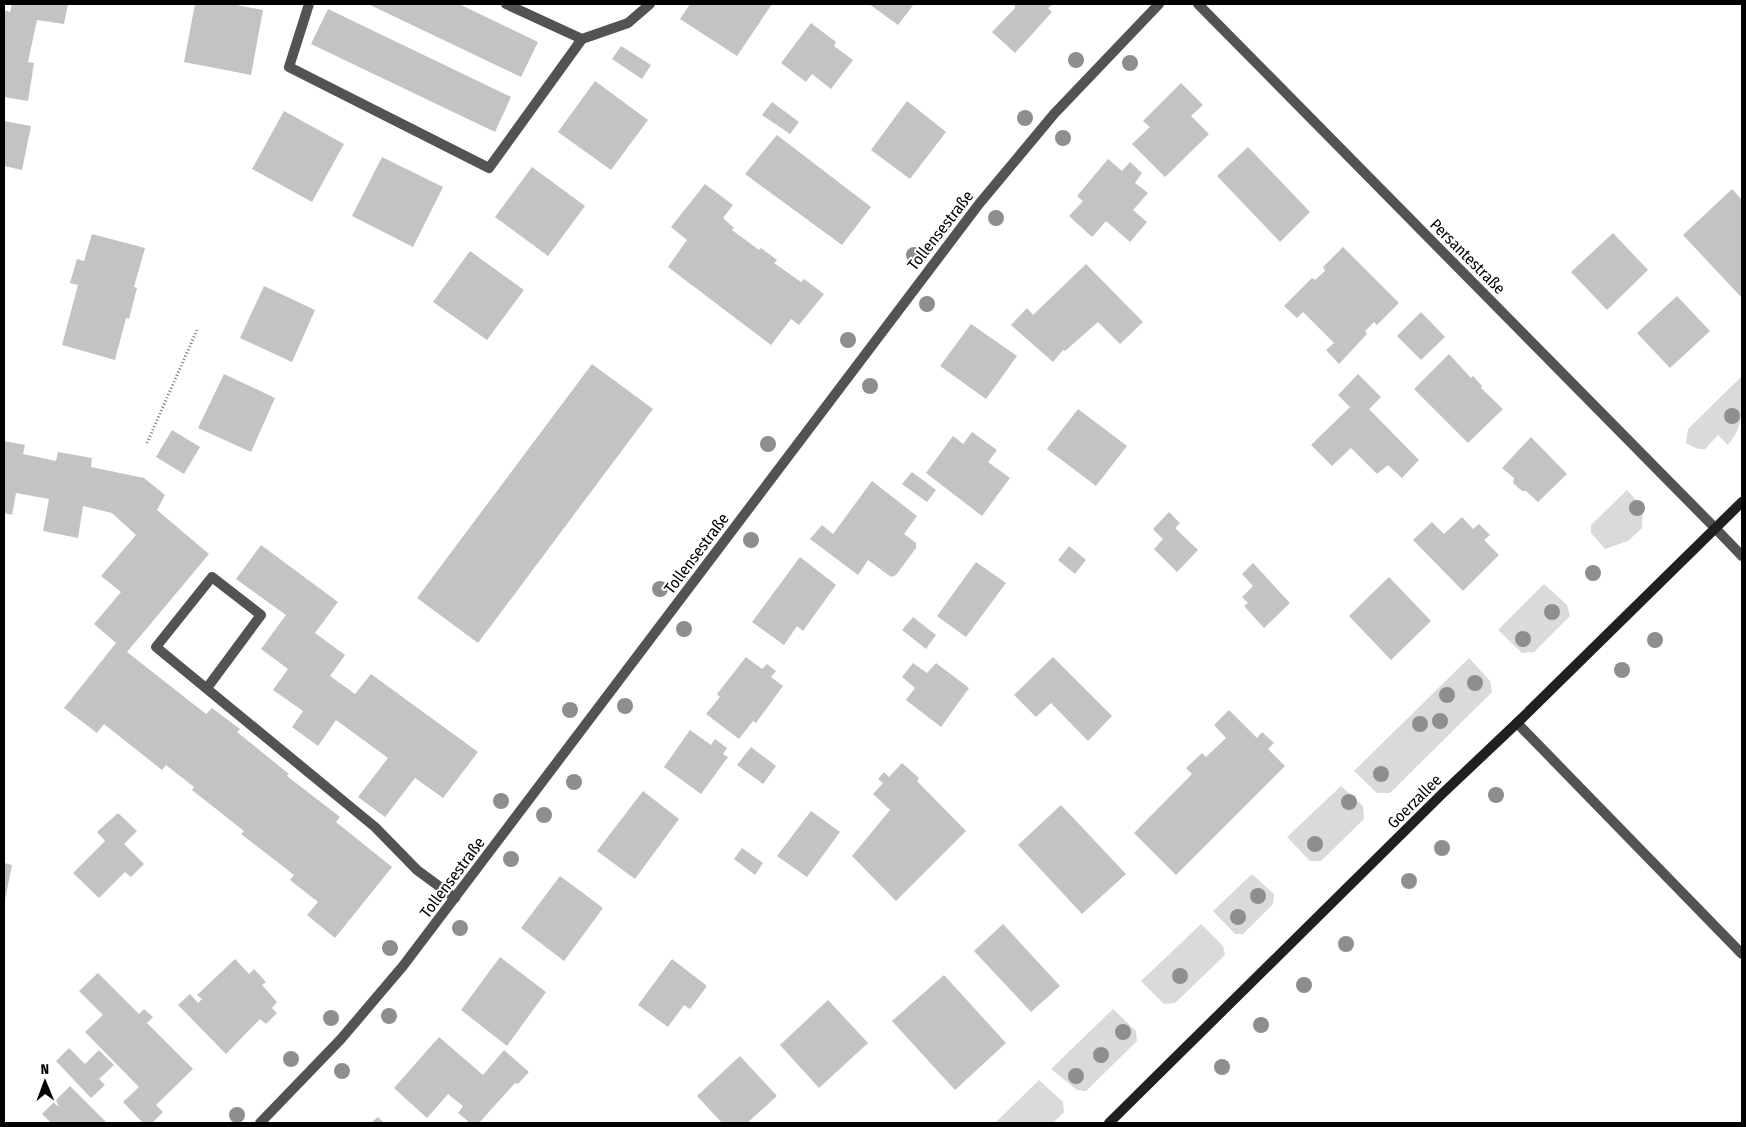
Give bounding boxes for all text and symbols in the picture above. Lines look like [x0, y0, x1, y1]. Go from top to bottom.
street label: Tollensestraße [903, 187, 977, 274]
street label: Persantestraße [1426, 215, 1509, 298]
street label: Tollensestraße [660, 509, 733, 597]
street label: Goerzallee [1383, 770, 1445, 832]
street label: Tollensestraße [416, 833, 489, 921]
north arrow [20, 1057, 70, 1107]
text: N [40, 1061, 49, 1078]

